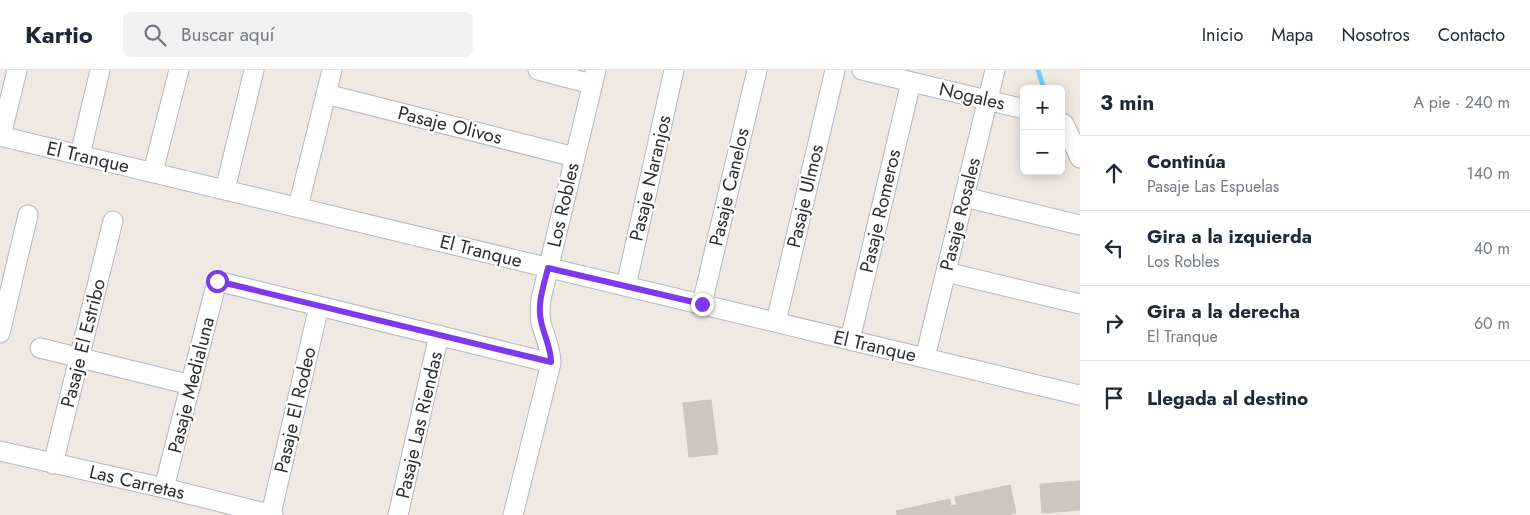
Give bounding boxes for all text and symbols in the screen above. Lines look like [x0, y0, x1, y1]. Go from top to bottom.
search box [123, 12, 473, 57]
text: Kartio [25, 17, 93, 52]
icon: search [141, 21, 169, 49]
text: Buscar aquí [181, 21, 275, 48]
text: Inicio [1202, 22, 1243, 48]
text: Mapa [1271, 22, 1313, 48]
text: Nosotros [1341, 22, 1410, 48]
text: Contacto [1438, 22, 1505, 48]
street label: Nogales [936, 75, 1008, 117]
map controls [1020, 85, 1065, 175]
button: + [1020, 85, 1065, 130]
text: 3 min [1100, 88, 1154, 118]
text: A pie · 240 m [1413, 91, 1510, 114]
street label: Pasaje Olivos [395, 99, 505, 151]
street label: Pasaje Naranjos [622, 112, 678, 244]
street label: Pasaje Canelos [702, 125, 756, 249]
button: − [1020, 130, 1065, 175]
street label: El Tranque [44, 134, 132, 180]
street label: Pasaje Ulmos [780, 141, 830, 250]
street label: Pasaje Romeros [853, 146, 907, 275]
text: Continúa [1147, 148, 1226, 175]
street label: Pasaje Rosales [933, 154, 987, 273]
icon: ahead [1100, 159, 1128, 187]
street label: Los Robles [540, 160, 586, 250]
text: 140 m [1467, 162, 1510, 185]
text: Pasaje Las Espuelas [1147, 175, 1279, 198]
text: Gira a la izquierda [1147, 223, 1312, 250]
street label: El Tranque [437, 228, 525, 274]
icon: left [1100, 234, 1128, 262]
text: 40 m [1474, 237, 1510, 260]
text: Los Robles [1147, 250, 1219, 273]
route start [206, 270, 229, 293]
street label: Pasaje El Estribo [54, 276, 112, 410]
route end [691, 293, 714, 316]
text: Gira a la derecha [1147, 298, 1300, 325]
icon: right [1100, 309, 1128, 337]
text: 60 m [1474, 312, 1510, 335]
street label: Pasaje Medialuna [161, 314, 221, 456]
street label: El Tranque [831, 323, 919, 369]
text: El Tranque [1147, 325, 1218, 348]
street label: Pasaje El Rodeo [267, 344, 323, 476]
street label: Pasaje Las Riendas [389, 349, 449, 501]
icon: arrive [1100, 384, 1128, 412]
text: Llegada al destino [1147, 385, 1308, 412]
street label: Las Carretas [87, 458, 188, 506]

